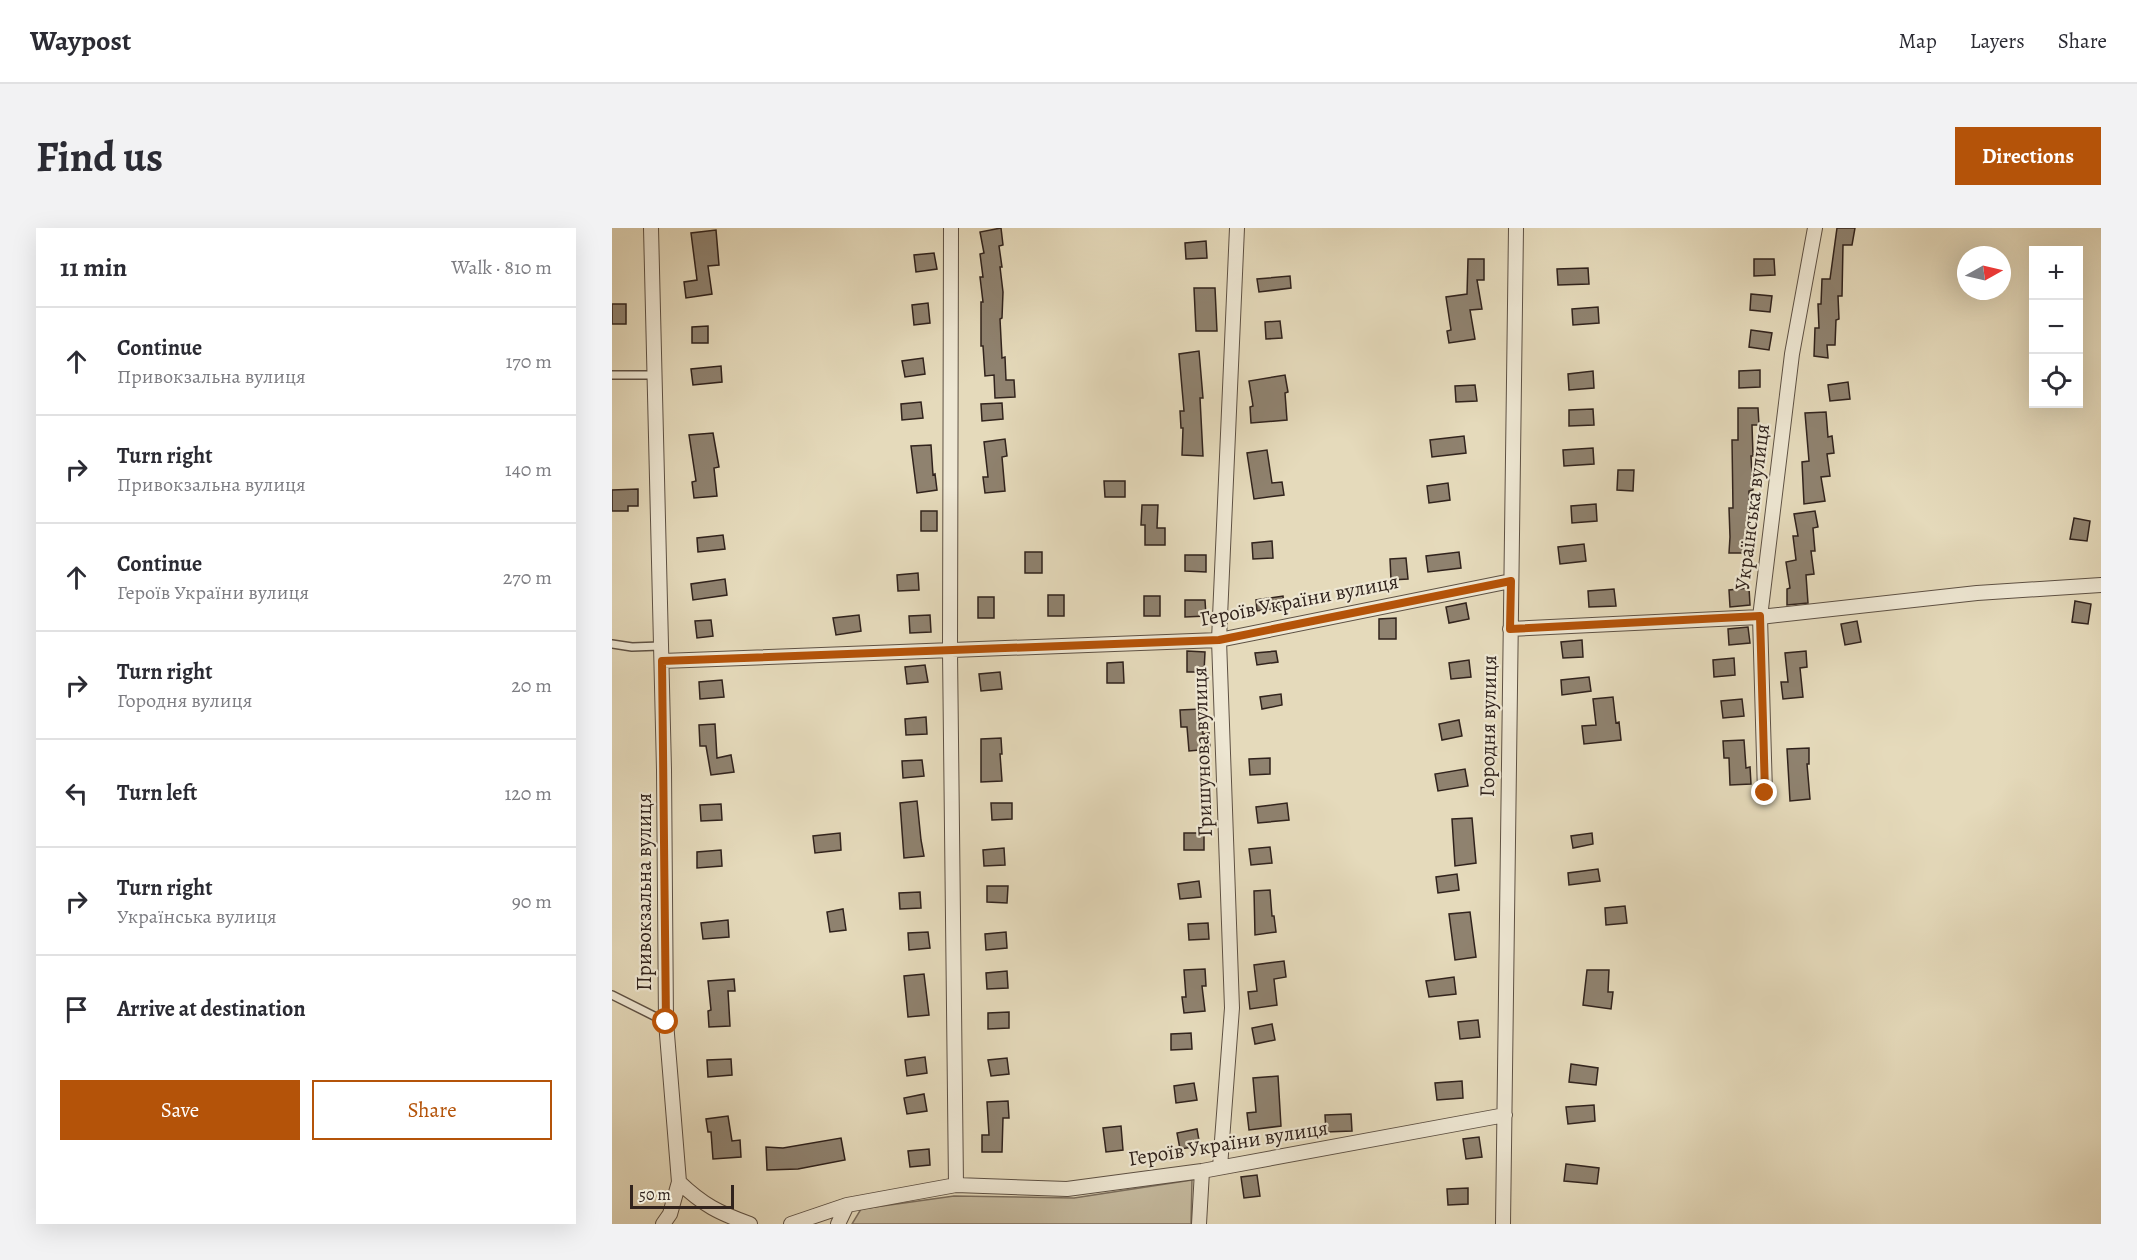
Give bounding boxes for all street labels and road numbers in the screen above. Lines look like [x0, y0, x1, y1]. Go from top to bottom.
street label: Українська вулиця [1728, 422, 1776, 592]
street label: Героїв України вулиця [1197, 567, 1401, 633]
street label: Городня вулиця [1473, 655, 1503, 797]
street label: Гришунова вулиця [1185, 666, 1219, 838]
street label: Привокзальна вулиця [630, 793, 658, 991]
street label: Героїв України вулиця [1126, 1113, 1330, 1173]

